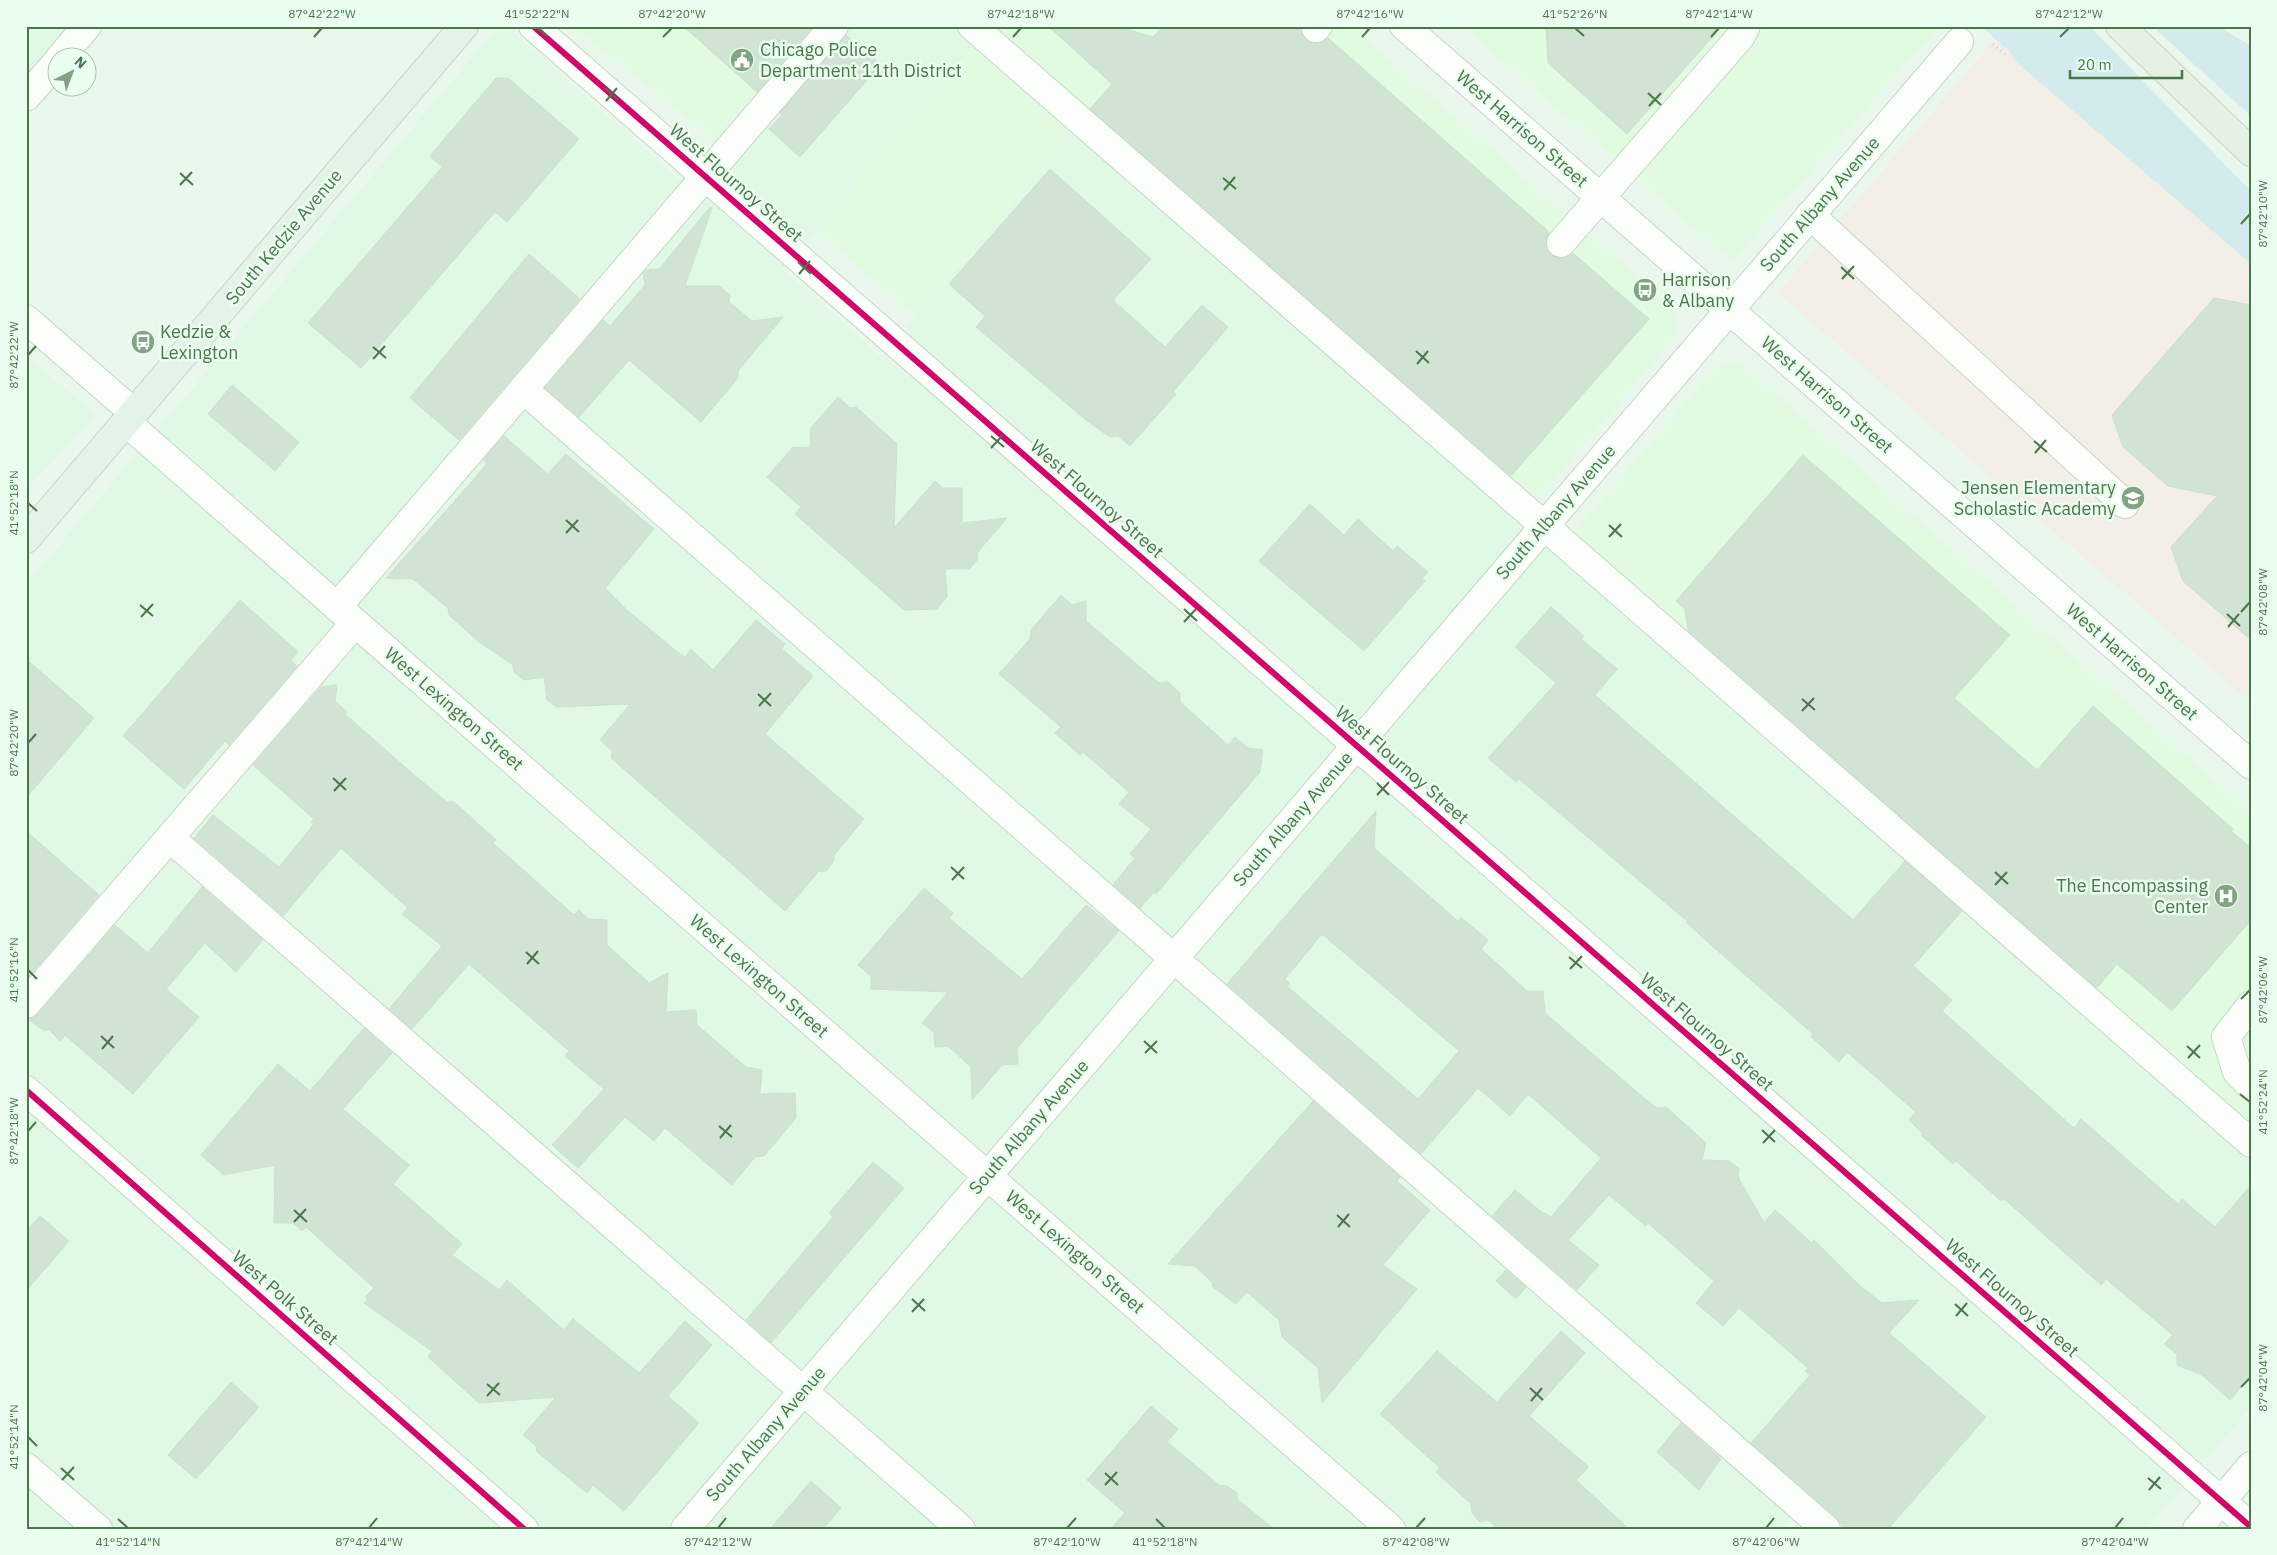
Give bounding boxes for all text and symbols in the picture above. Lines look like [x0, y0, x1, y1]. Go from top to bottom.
text: 87°42'22"W [288, 6, 356, 21]
text: 41°52'22"N [504, 6, 570, 21]
text: 87°42'20"W [638, 6, 706, 21]
text: 87°42'18"W [987, 6, 1055, 21]
text: 87°42'16"W [1336, 6, 1404, 21]
text: 41°52'26"N [1542, 6, 1608, 21]
text: 87°42'14"W [1685, 6, 1753, 21]
text: 87°42'12"W [2035, 6, 2103, 21]
place label: Chicago Police Department 11th District [760, 38, 962, 82]
public building icon: Chicago Police Department 11th District [729, 47, 755, 73]
north arrow [48, 48, 98, 98]
scale bar [2070, 48, 2182, 80]
text: N [71, 52, 90, 72]
text: 20 m [2077, 55, 2112, 74]
street label: West Harrison Street [1452, 65, 1593, 192]
street label: West Flournoy Street [665, 118, 808, 247]
street label: South Albany Avenue [1755, 131, 1885, 276]
street label: South Kedzie Avenue [220, 164, 347, 309]
text: 87°42'10"W [2255, 180, 2270, 248]
place label: Harrison & Albany [1662, 268, 1734, 312]
bus stop icon: Harrison & Albany [1632, 277, 1658, 303]
place label: Kedzie & Lexington [160, 320, 238, 364]
text: 87°42'22"W [6, 321, 21, 389]
bus stop icon: Kedzie & Lexington [130, 329, 156, 355]
street label: West Harrison Street [1757, 331, 1898, 458]
street label: West Flournoy Street [1026, 434, 1169, 563]
street label: South Albany Avenue [1491, 439, 1621, 584]
text: 41°52'18"N [6, 470, 21, 536]
place label: Jensen Elementary Scholastic Academy [1954, 476, 2116, 520]
school or university icon: Jensen Elementary Scholastic Academy [2120, 485, 2146, 511]
text: 87°42'08"W [2255, 568, 2270, 636]
street label: West Harrison Street [2062, 598, 2203, 725]
street label: West Lexington Street [380, 642, 529, 775]
street label: West Flournoy Street [1331, 700, 1474, 829]
text: 87°42'20"W [6, 709, 21, 777]
street label: South Albany Avenue [1228, 746, 1358, 891]
place label: The Encompassing Center [2056, 874, 2208, 918]
hospital icon: The Encompassing Center [2213, 883, 2239, 909]
street label: West Lexington Street [685, 909, 834, 1042]
text: 41°52'16"N [6, 937, 21, 1003]
text: 87°42'06"W [2255, 956, 2270, 1024]
street label: West Flournoy Street [1636, 967, 1779, 1096]
street label: South Albany Avenue [964, 1054, 1094, 1199]
text: 41°52'24"N [2255, 1069, 2270, 1135]
text: 87°42'18"W [6, 1097, 21, 1165]
street label: West Lexington Street [1001, 1185, 1150, 1318]
street label: West Flournoy Street [1941, 1233, 2084, 1362]
street label: West Polk Street [227, 1245, 343, 1350]
text: 87°42'04"W [2255, 1344, 2270, 1412]
street label: South Albany Avenue [701, 1361, 831, 1506]
text: 41°52'14"N [6, 1404, 21, 1470]
text: 41°52'14"N [95, 1534, 161, 1549]
text: 87°42'14"W [335, 1534, 403, 1549]
text: 87°42'12"W [684, 1534, 752, 1549]
text: 87°42'10"W [1033, 1534, 1101, 1549]
text: 41°52'18"N [1132, 1534, 1198, 1549]
text: 87°42'08"W [1382, 1534, 1450, 1549]
text: 87°42'06"W [1732, 1534, 1800, 1549]
text: 87°42'04"W [2081, 1534, 2149, 1549]

